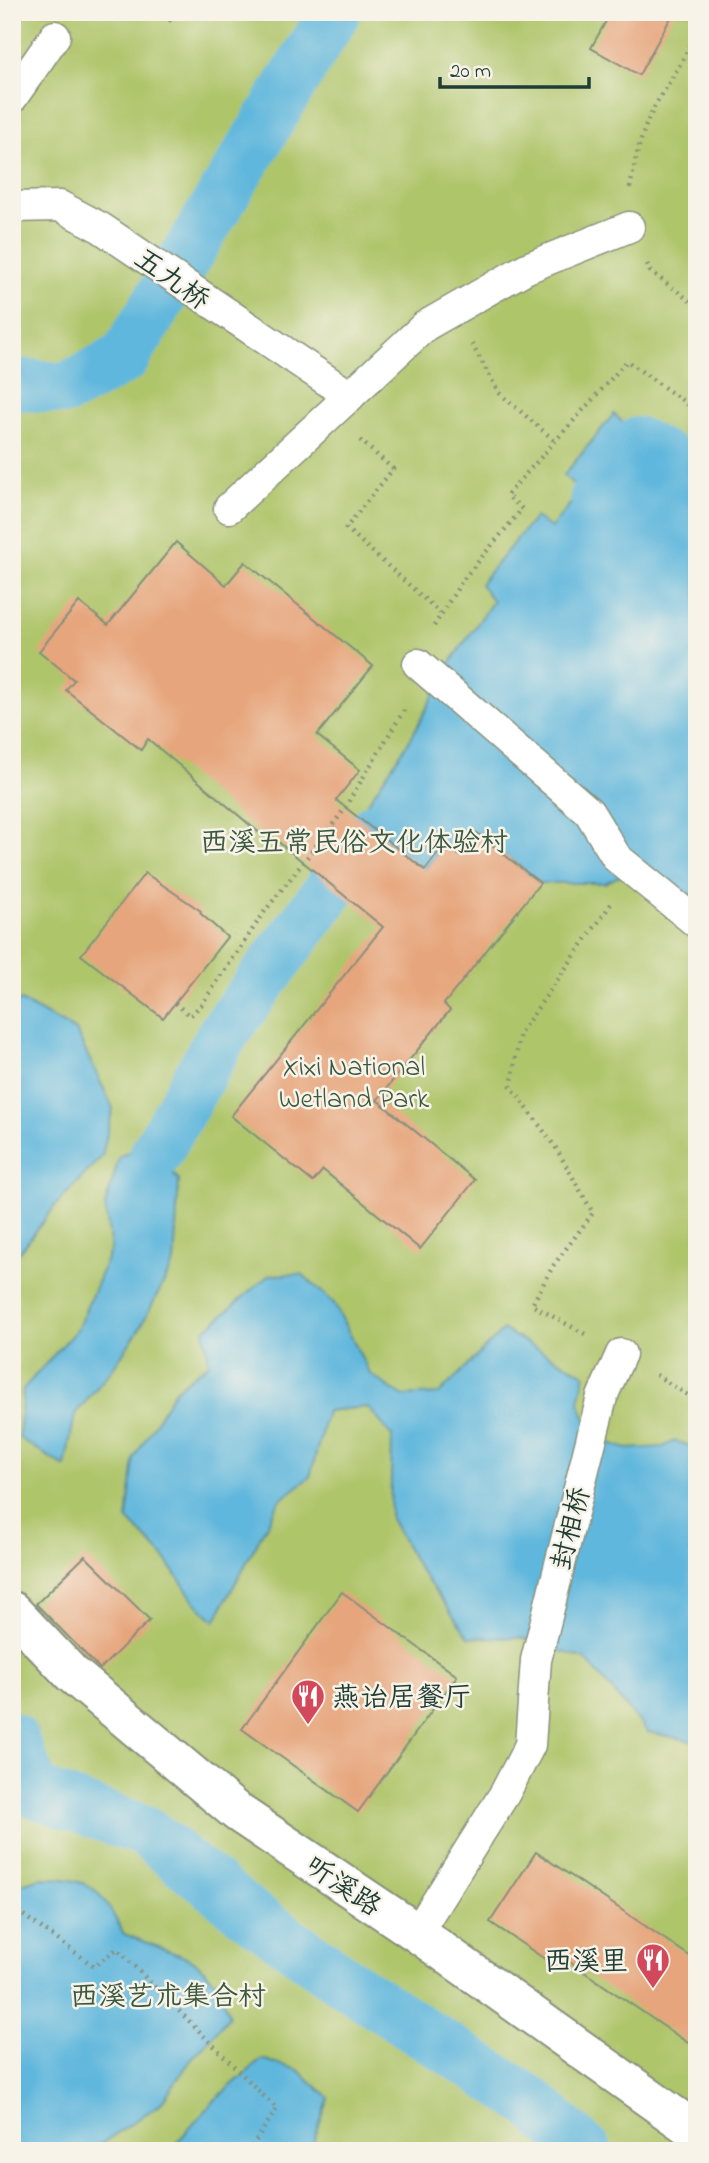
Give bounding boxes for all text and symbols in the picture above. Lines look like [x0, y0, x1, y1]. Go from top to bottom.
scale bar [440, 46, 588, 90]
text: 20 m [450, 57, 491, 87]
street label: 五九桥 [125, 240, 217, 322]
park label: 西溪五常民俗文化体验村 [200, 824, 508, 865]
park label: Xixi National Wetland Park [279, 1048, 430, 1121]
street label: 封相桥 [542, 1483, 602, 1575]
restaurant icon: 燕诒居餐厅 [289, 1677, 327, 1726]
place label: 燕诒居餐厅 [332, 1679, 472, 1720]
street label: 听溪路 [296, 1847, 388, 1928]
restaurant icon: 西溪里 [634, 1941, 672, 1990]
place label: 西溪里 [544, 1943, 628, 1984]
park label: 西溪艺术集合村 [70, 1978, 266, 2019]

